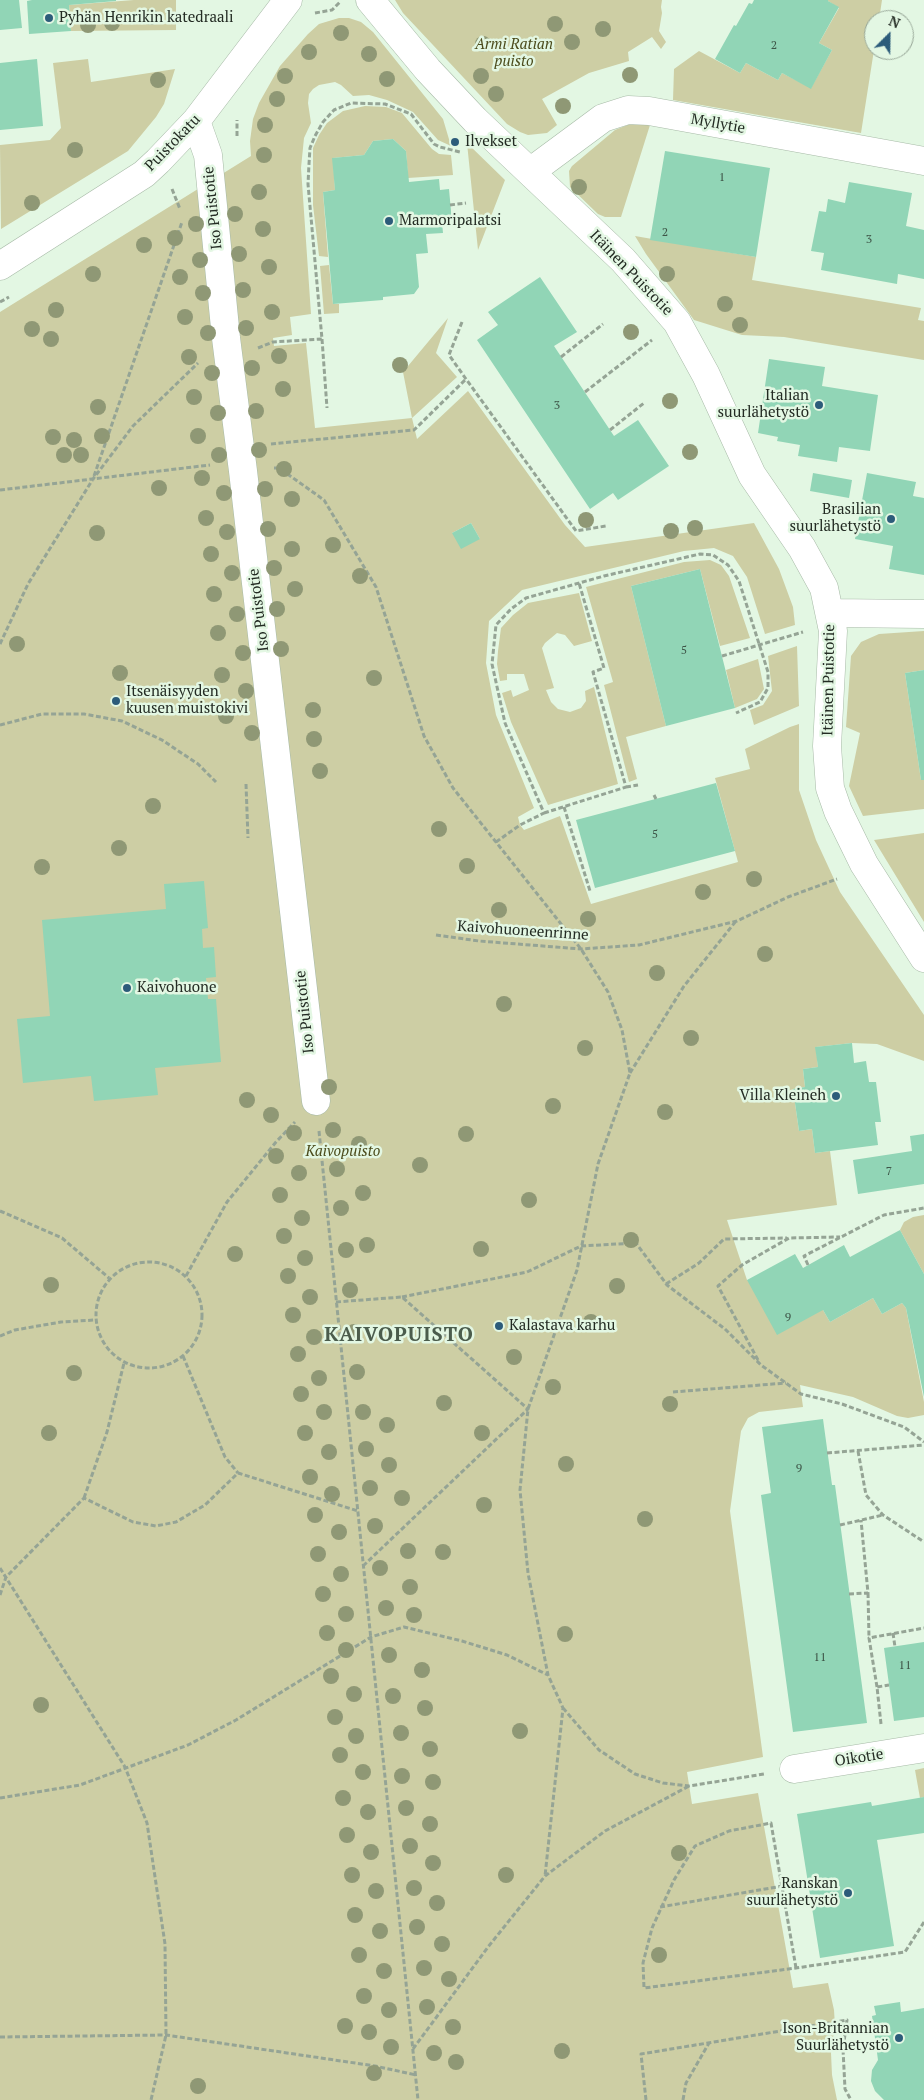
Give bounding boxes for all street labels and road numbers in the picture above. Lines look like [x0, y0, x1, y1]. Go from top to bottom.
street label: Myllytie [689, 110, 747, 138]
street label: Puistokatu [142, 111, 204, 175]
street label: Iso Puistotie [200, 165, 226, 251]
street label: Itäinen Puistotie [586, 227, 676, 319]
street label: Iso Puistotie [245, 567, 273, 653]
street label: Itäinen Puistotie [819, 624, 839, 736]
street label: Kaivohuoneenrinne [457, 917, 589, 945]
street label: Iso Puistotie [292, 969, 318, 1055]
street label: Oikotie [833, 1745, 885, 1771]

